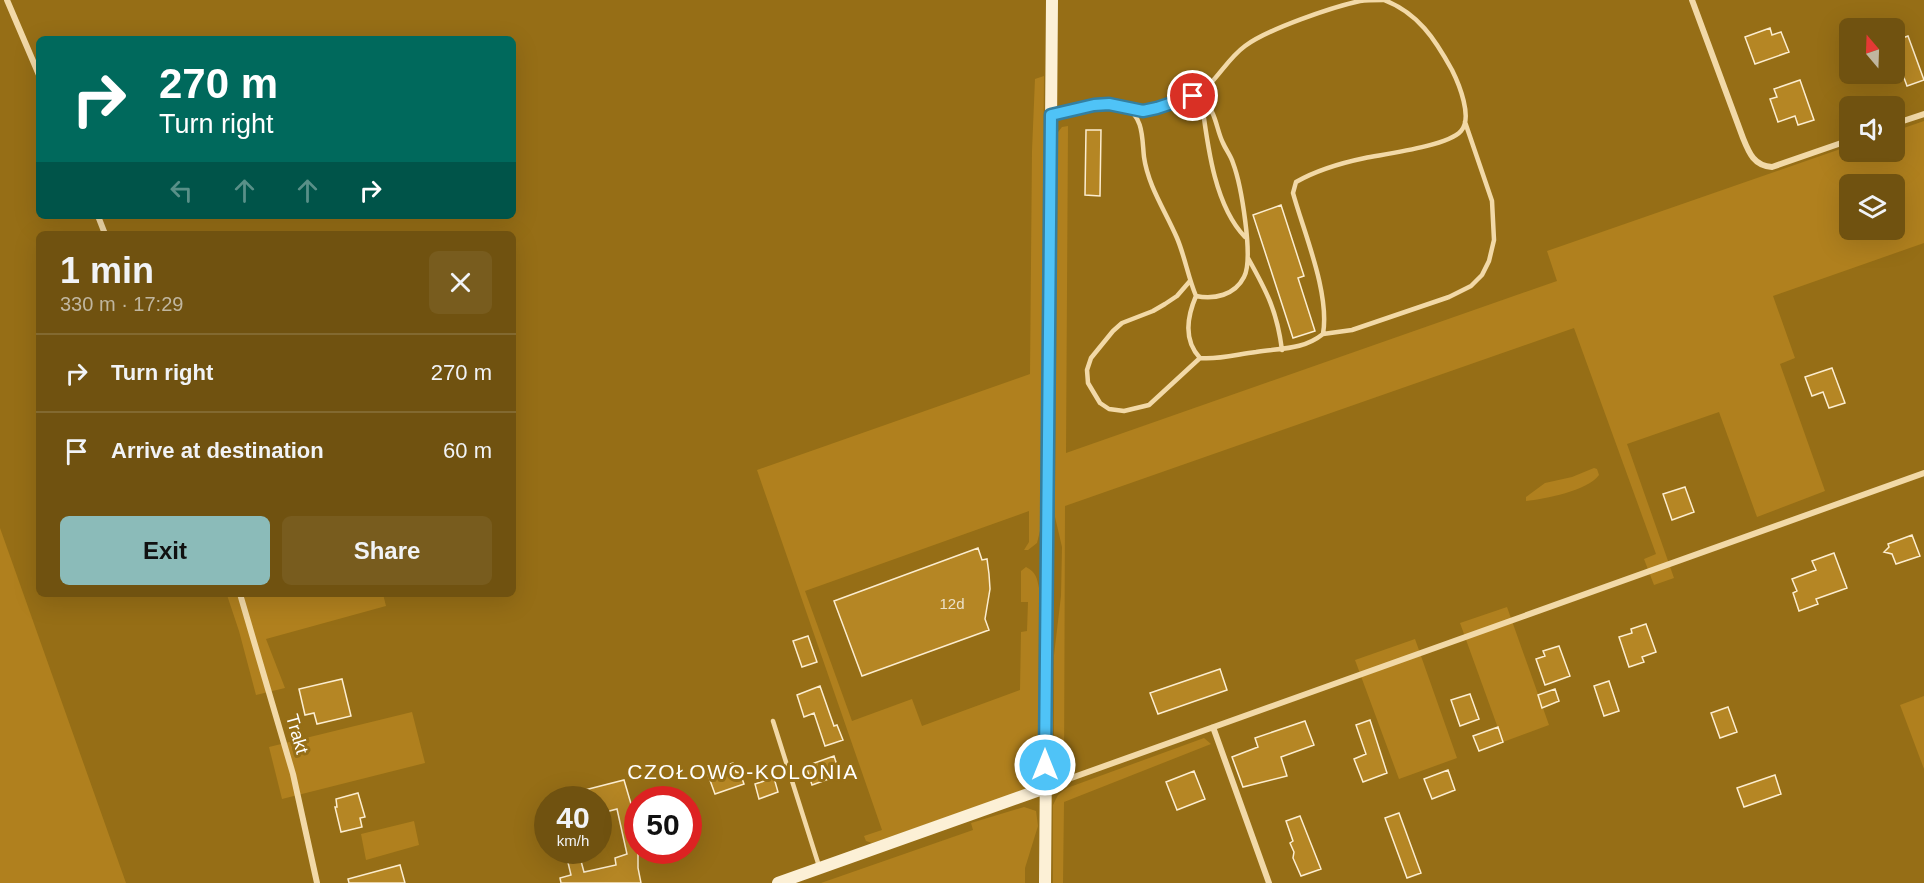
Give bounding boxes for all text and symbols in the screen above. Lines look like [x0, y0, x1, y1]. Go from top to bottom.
north arrow [1839, 18, 1905, 84]
map controls [1839, 18, 1905, 240]
icon: right [60, 60, 138, 138]
text: 270 m [159, 60, 278, 107]
pin [1167, 70, 1218, 121]
icon: arrive [1176, 79, 1209, 112]
button: sound [1839, 96, 1905, 162]
text: Turn right [159, 109, 274, 139]
icon: left [165, 174, 198, 207]
icon: ahead [228, 174, 261, 207]
icon: ahead [291, 174, 324, 207]
icon: right [354, 174, 387, 207]
button: layers [1839, 174, 1905, 240]
text: 1 min [60, 250, 154, 291]
button: close [429, 251, 492, 314]
text: 330 m · 17:29 [60, 293, 183, 315]
icon: right [60, 357, 93, 390]
text: Turn right [111, 360, 213, 385]
text: 270 m [431, 360, 492, 385]
icon: arrive [60, 435, 93, 468]
text: Arrive at destination [111, 438, 324, 463]
text: 60 m [443, 438, 492, 463]
button: Exit [60, 516, 270, 585]
button: Share [282, 516, 492, 585]
house number: 12d [939, 595, 965, 612]
street label: Trakt [282, 712, 312, 756]
position arrow [1013, 733, 1077, 797]
district label: CZOŁOWO-KOLONIA [627, 760, 859, 783]
speed limit sign: 50 [624, 786, 702, 864]
text: 40 [556, 801, 590, 834]
text: km/h [557, 832, 589, 849]

